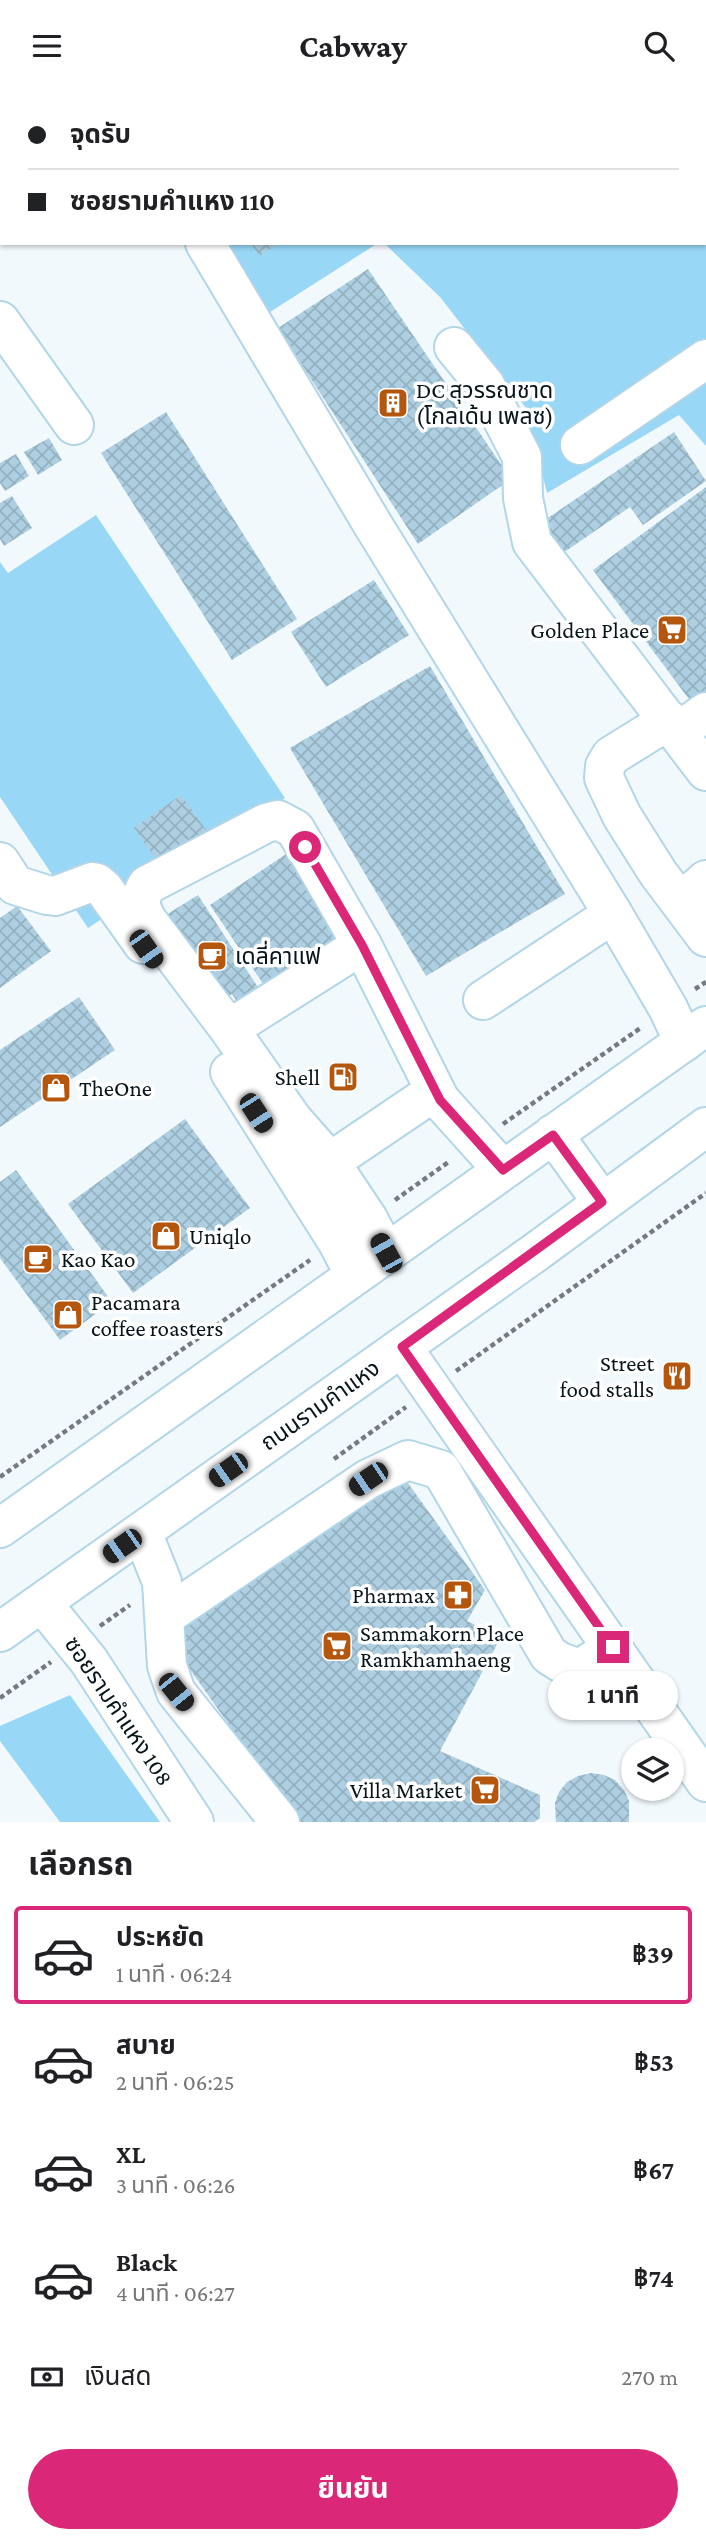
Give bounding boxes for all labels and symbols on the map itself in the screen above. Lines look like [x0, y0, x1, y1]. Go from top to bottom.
place label: DC สุวรรณชาด (โกลเด้น เพลซ) [416, 377, 554, 430]
building icon: DC สุวรรณชาด (โกลเด้น เพลซ) [376, 386, 410, 420]
supermarket icon: Golden Place [655, 613, 689, 647]
place label: Golden Place [530, 617, 649, 643]
route start [289, 831, 321, 863]
car [126, 926, 167, 972]
cafe icon: เดลี่คาแฟ [195, 939, 229, 973]
place label: เดลี่คาแฟ [235, 940, 321, 969]
fuel station icon: Shell [326, 1060, 360, 1094]
place label: Shell [275, 1064, 320, 1090]
shop icon: TheOne [39, 1071, 73, 1105]
place label: TheOne [79, 1075, 152, 1101]
car [236, 1090, 277, 1136]
shop icon: Uniqlo [149, 1219, 183, 1253]
place label: Uniqlo [189, 1223, 252, 1249]
car [367, 1230, 406, 1276]
cafe icon: Kao Kao [21, 1242, 55, 1276]
place label: Kao Kao [61, 1246, 135, 1272]
place label: Pacamara coffee roasters [91, 1289, 223, 1341]
shop icon: Pacamara coffee roasters [51, 1298, 85, 1332]
place label: Street food stalls [560, 1350, 654, 1402]
street label: ถนนรามคำแหง [256, 1354, 384, 1456]
restaurant icon: Street food stalls [660, 1359, 694, 1393]
car [205, 1449, 252, 1491]
car [345, 1459, 392, 1499]
car [99, 1525, 146, 1567]
pharmacy icon: Pharmax [441, 1578, 475, 1612]
place label: Pharmax [352, 1582, 435, 1608]
place label: Sammakorn Place Ramkhamhaeng [360, 1620, 524, 1672]
supermarket icon: Sammakorn Place Ramkhamhaeng [320, 1629, 354, 1663]
route end [597, 1631, 629, 1663]
street label: ซอยรามคำแหง 108 [60, 1632, 178, 1790]
car [155, 1669, 198, 1715]
callout: 1 นาที [548, 1671, 678, 1721]
supermarket icon: Villa Market [468, 1773, 502, 1807]
place label: Villa Market [350, 1777, 462, 1803]

